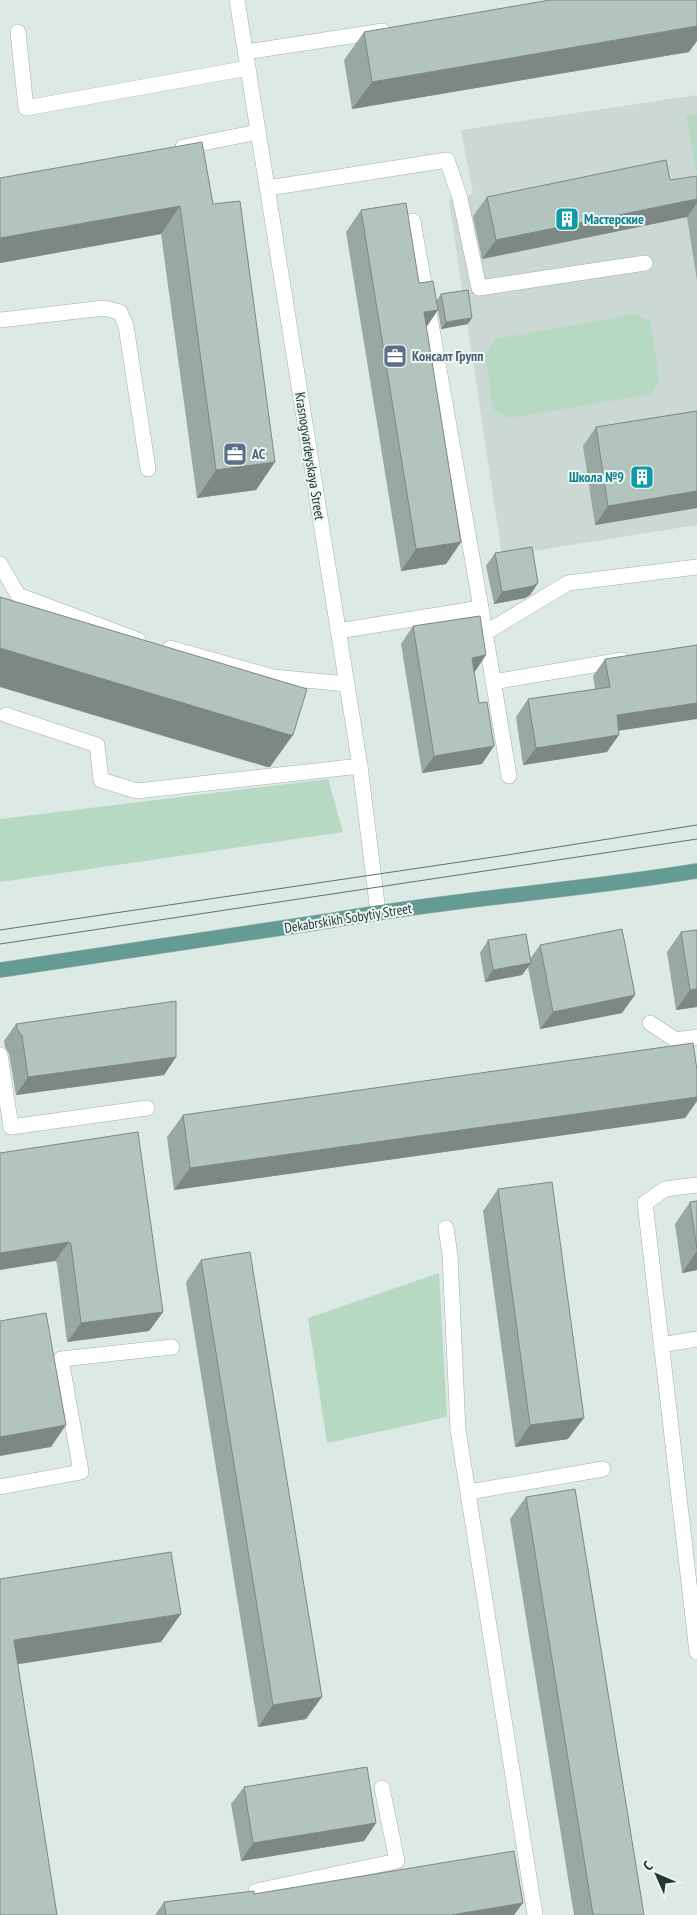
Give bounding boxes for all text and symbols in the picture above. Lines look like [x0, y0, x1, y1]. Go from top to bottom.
building icon: Мастерские [554, 206, 580, 232]
place label: Мастерские [584, 210, 644, 228]
office icon: Консалт Групп [382, 343, 408, 369]
place label: Консалт Групп [412, 347, 483, 365]
street label: Krasnogvardeyskaya Street [291, 391, 329, 521]
office icon: АС [222, 441, 248, 467]
place label: АС [251, 445, 266, 463]
building icon: Школа №9 [629, 464, 655, 490]
place label: Школа №9 [569, 468, 624, 486]
street label: Dekabrskikh Sobytiy Street [283, 899, 413, 937]
north arrow [632, 1850, 682, 1900]
text: С [639, 1857, 657, 1874]

